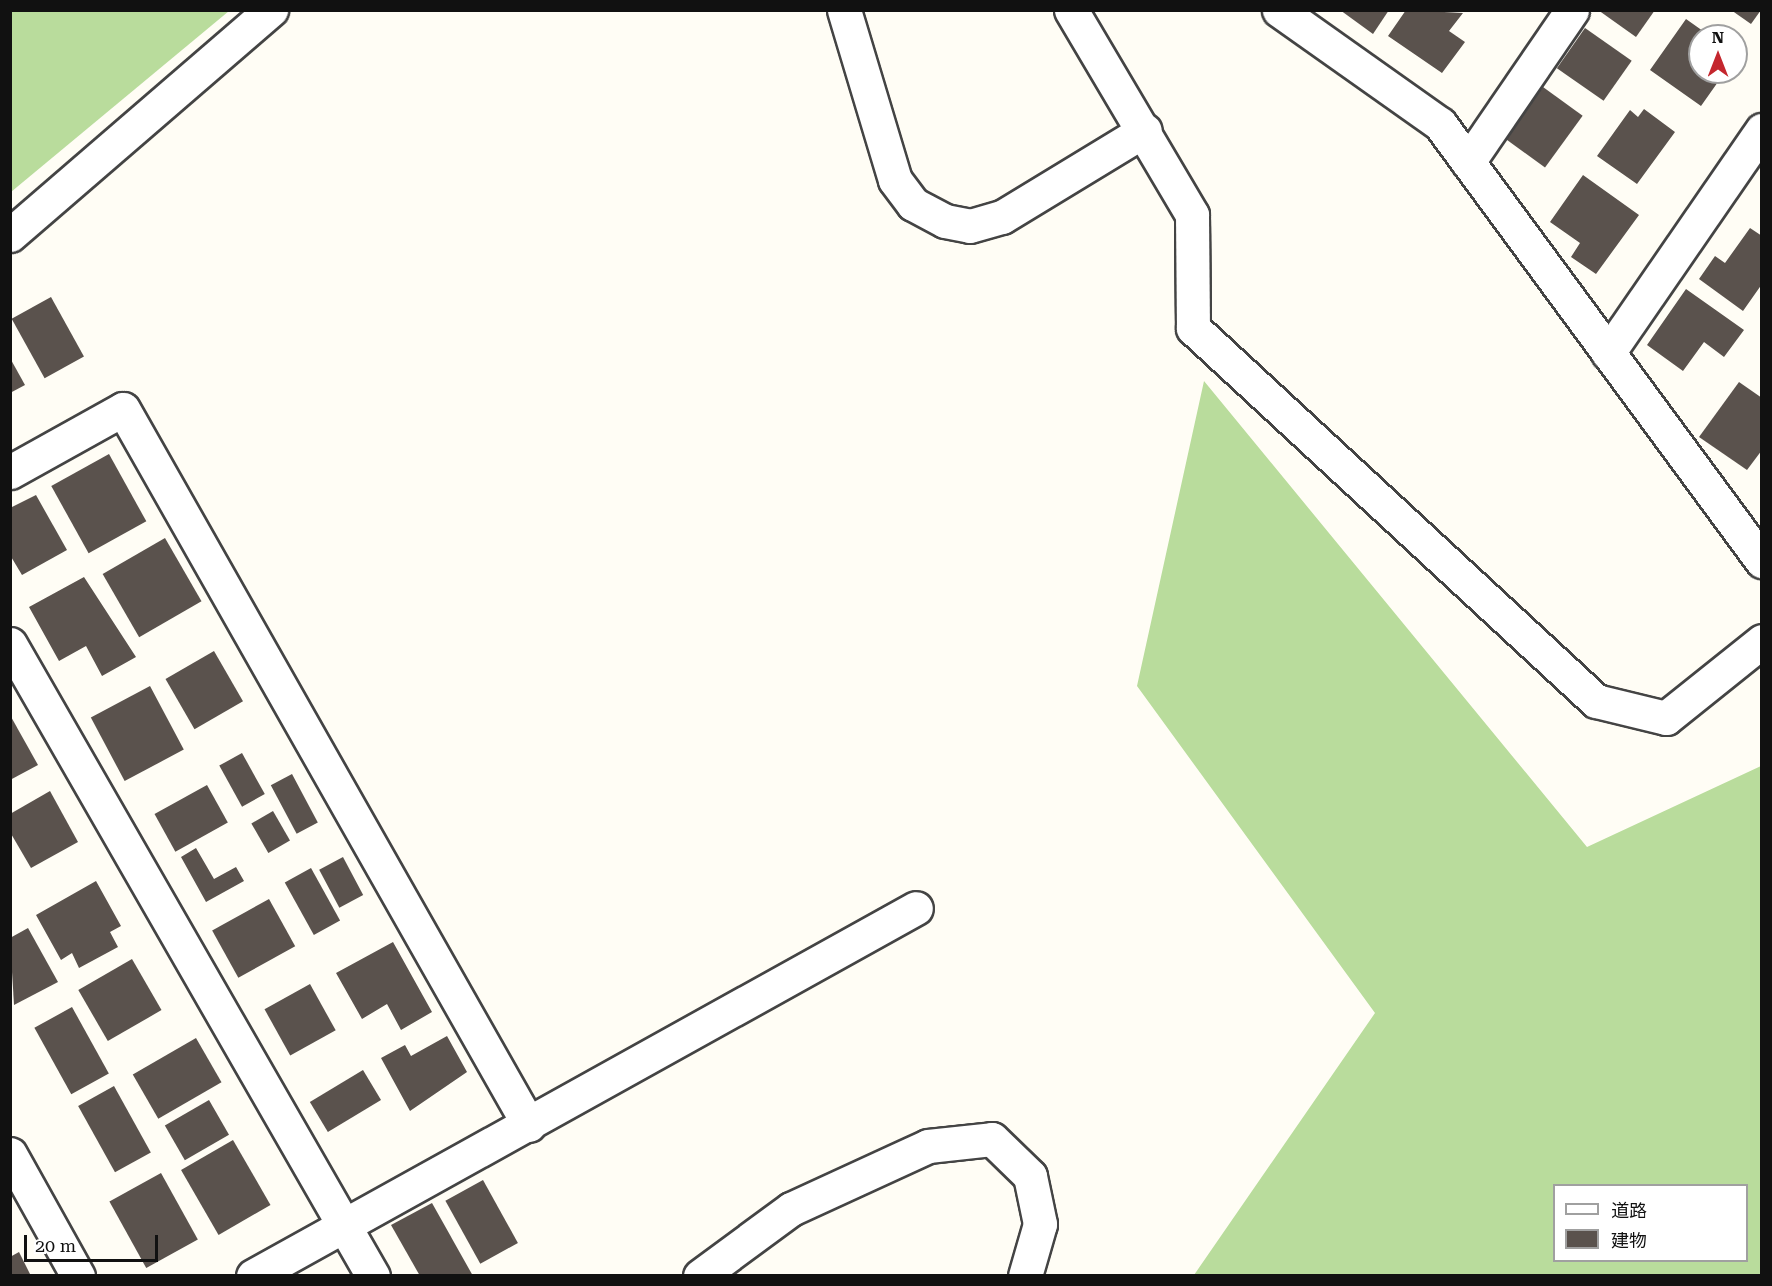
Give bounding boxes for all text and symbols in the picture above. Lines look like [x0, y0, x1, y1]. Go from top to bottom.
north arrow [1688, 24, 1748, 84]
text: N [1712, 28, 1724, 47]
legend [1553, 1184, 1748, 1262]
text: 道路 [1611, 1200, 1647, 1221]
scale bar [27, 1223, 160, 1261]
text: 建物 [1611, 1230, 1647, 1251]
text: 20 m [35, 1235, 76, 1256]

